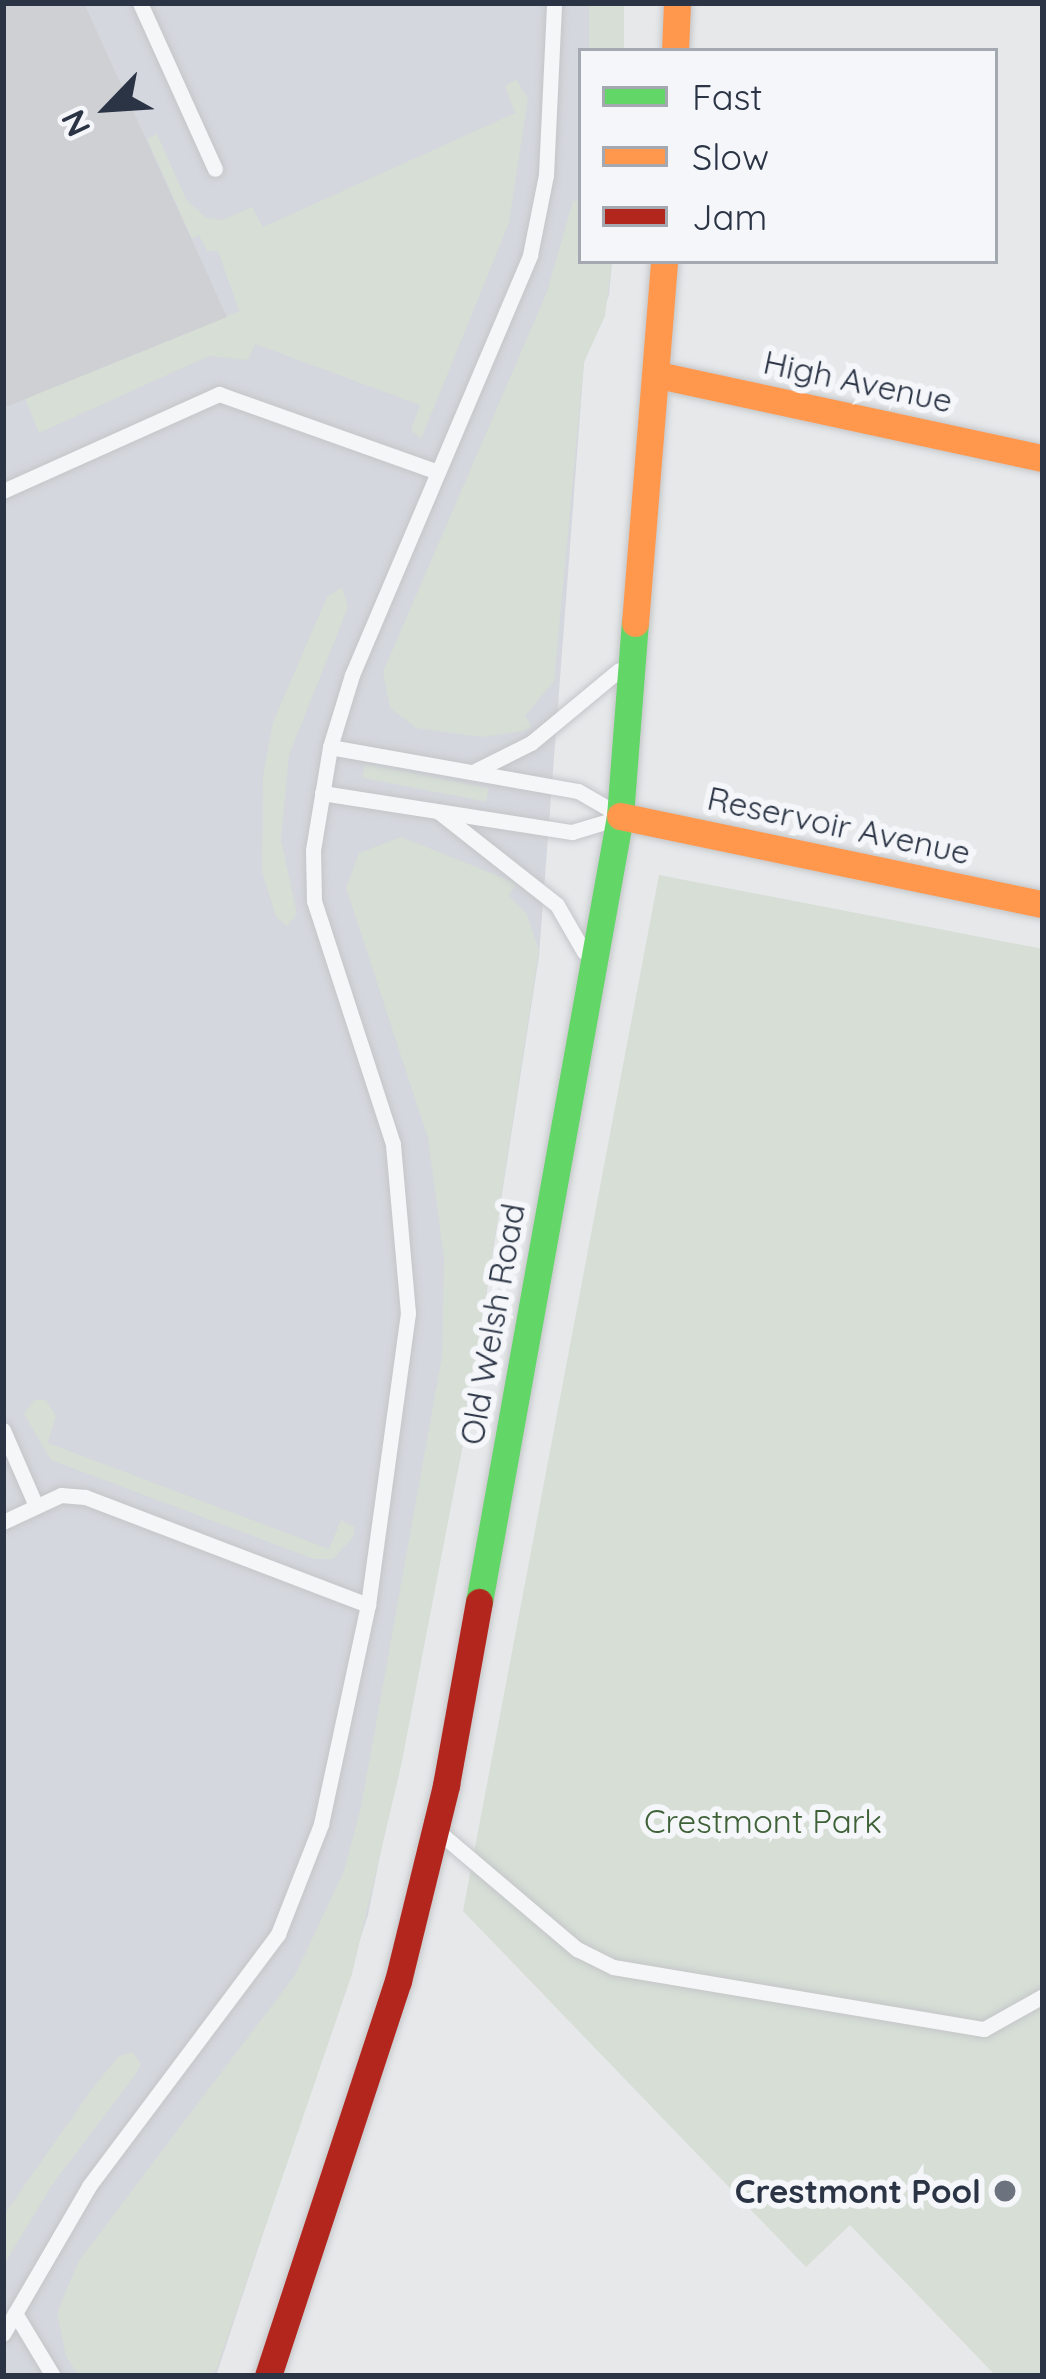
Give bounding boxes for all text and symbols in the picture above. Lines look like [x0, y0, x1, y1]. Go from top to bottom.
north arrow [48, 48, 168, 168]
legend [578, 48, 998, 264]
text: Fast [692, 74, 763, 119]
text: N [51, 104, 99, 143]
text: Slow [692, 134, 769, 179]
text: Jam [692, 194, 767, 239]
street label: High Avenue [760, 342, 956, 420]
street label: Reservoir Avenue [704, 778, 974, 872]
street label: Old Welsh Road [451, 1200, 533, 1448]
park label: Crestmont Park [644, 1801, 882, 1841]
place label: Crestmont Pool [735, 2171, 981, 2211]
marker: Crestmont Pool [992, 2178, 1018, 2204]

